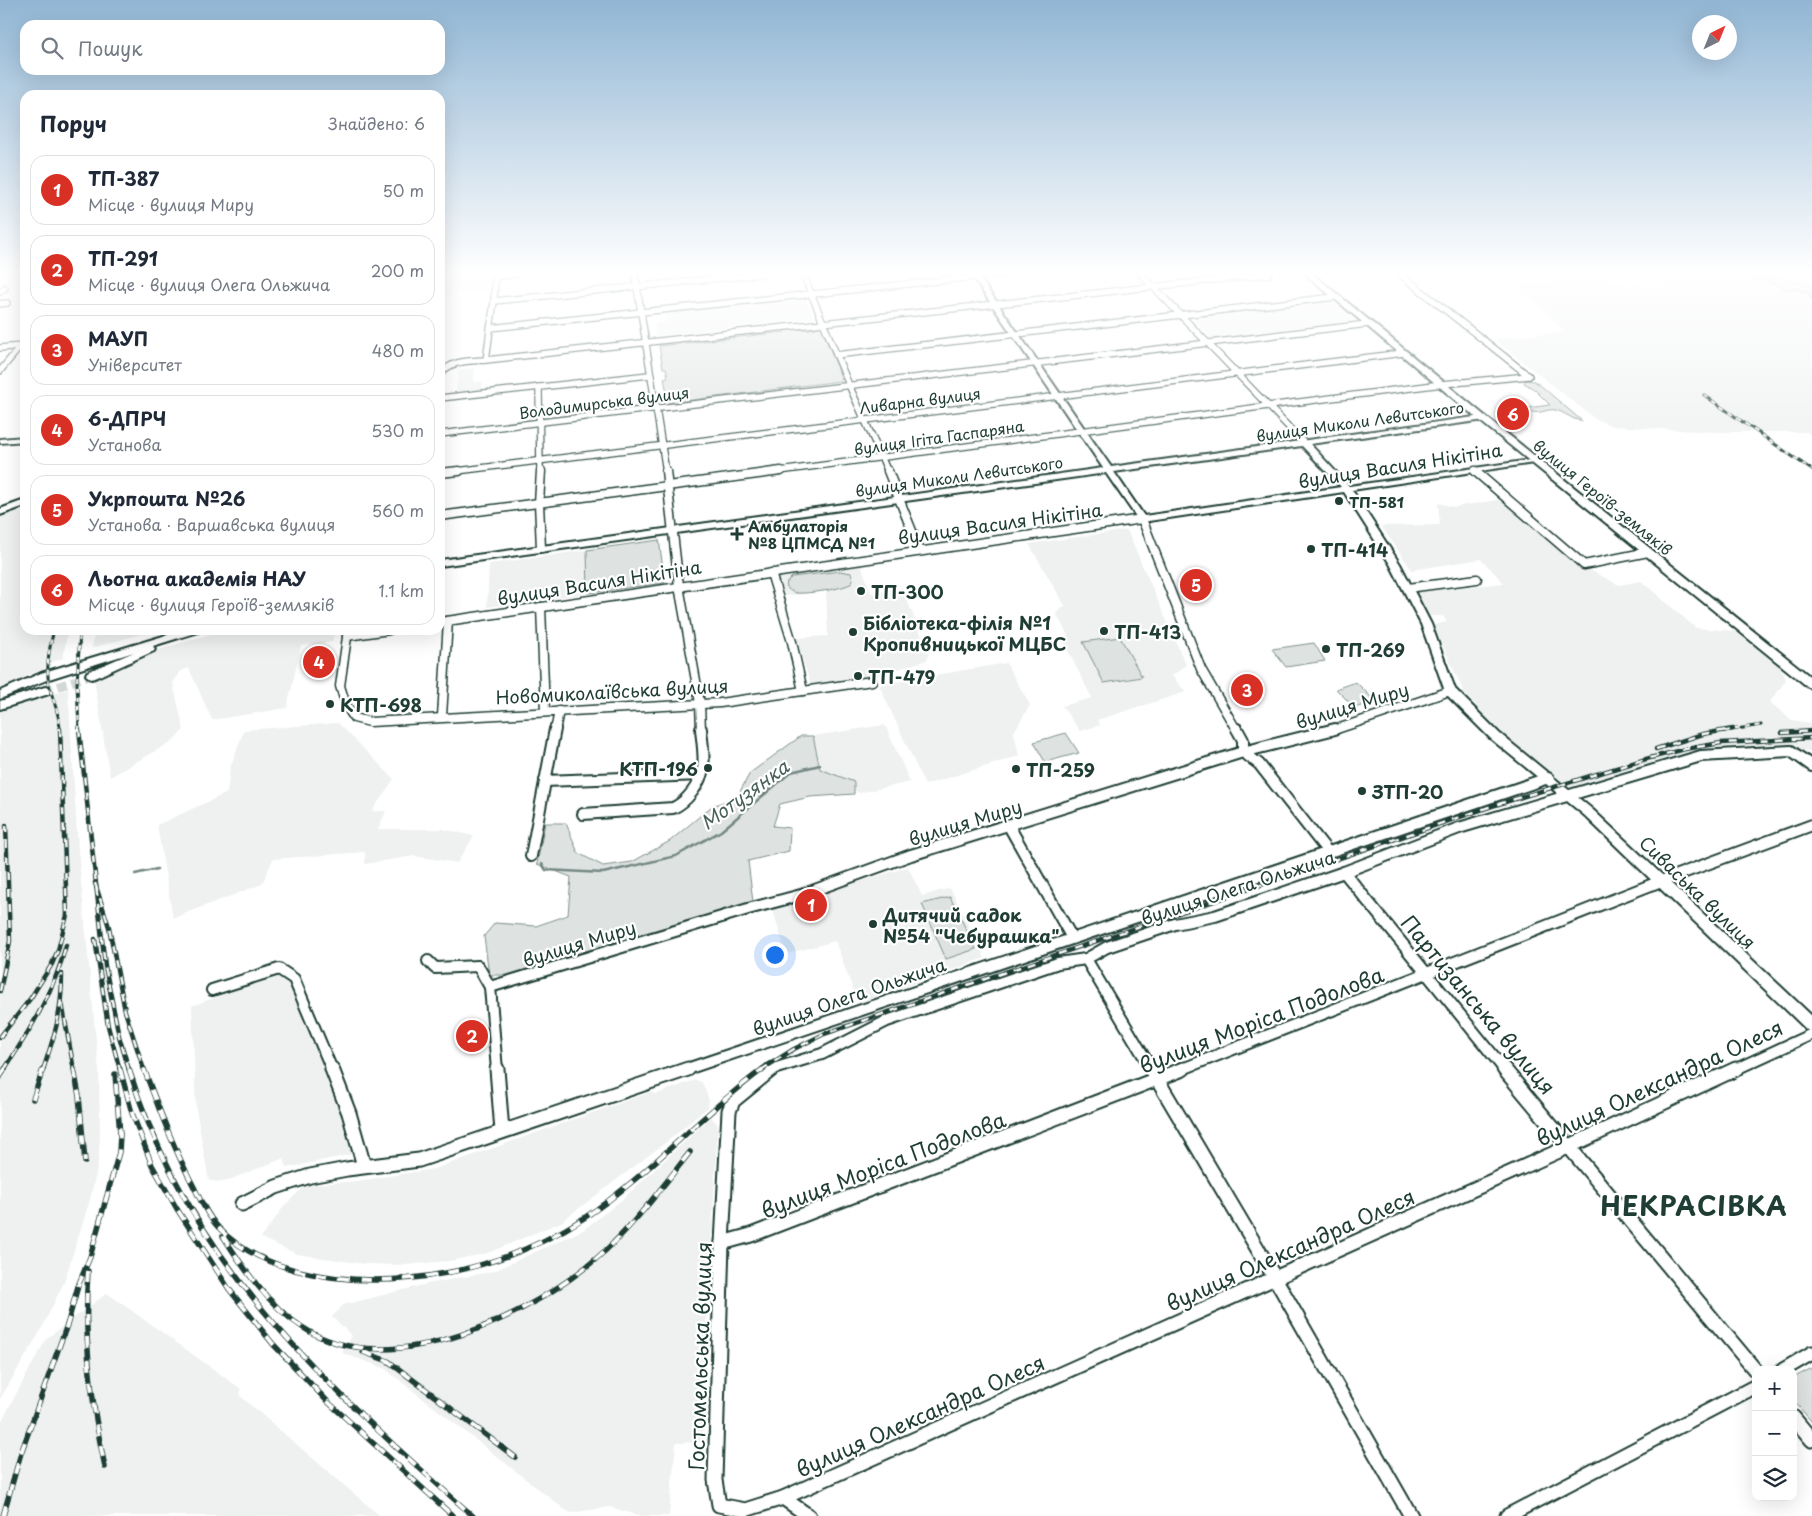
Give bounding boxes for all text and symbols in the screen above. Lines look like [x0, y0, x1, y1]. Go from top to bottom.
north arrow [1692, 15, 1737, 60]
search box [20, 20, 445, 75]
icon: search [38, 34, 66, 62]
text: Пошук [78, 34, 143, 62]
text: Поруч [40, 107, 107, 139]
text: Знайдено: 6 [328, 111, 425, 135]
text: ТП-387 [88, 164, 159, 192]
text: 1 [53, 178, 61, 202]
text: 50 m [383, 178, 424, 202]
text: Місце · вулиця Миру [88, 192, 254, 216]
text: ТП-291 [88, 244, 158, 272]
text: 2 [51, 258, 63, 282]
text: 200 m [371, 258, 424, 282]
text: Місце · вулиця Олега Ольжича [88, 272, 330, 296]
text: МАУП [88, 324, 148, 352]
text: 3 [52, 338, 62, 362]
text: 480 m [372, 338, 424, 362]
text: Університет [88, 352, 182, 376]
street label: Володимирська вулиця [517, 380, 691, 424]
street label: Ливарна вулиця [858, 381, 982, 419]
street label: вулиця Миколи Левитського [1255, 395, 1465, 447]
pin: 6 [1497, 395, 1529, 433]
text: 6-ДПРЧ [88, 404, 166, 432]
street label: вулиця Ігіта Гаспаряна [852, 414, 1026, 460]
text: 4 [52, 418, 62, 442]
text: 530 m [371, 418, 424, 442]
text: Установа [88, 432, 161, 456]
street label: вулиця Героїв-земляків [1529, 434, 1678, 561]
street label: вулиця Василя Нікітіна [1296, 435, 1505, 494]
street label: вулиця Миколи Левитського [854, 450, 1064, 502]
text: Укрпошта №26 [88, 484, 245, 512]
place label: ТП-581 [1349, 490, 1404, 513]
street label: вулиця Василя Нікітіна [896, 495, 1105, 551]
marker: ТП-581 [1333, 495, 1345, 507]
text: 5 [52, 498, 62, 522]
text: 560 m [372, 498, 424, 522]
text: Установа · Варшавська вулиця [88, 512, 335, 536]
place label: Амбулаторія №8 ЦПМСД №1 [748, 514, 875, 554]
marker: Амбулаторія №8 ЦПМСД №1 [730, 527, 744, 541]
place label: ТП-414 [1321, 536, 1388, 563]
marker: ТП-414 [1305, 543, 1317, 555]
street label: вулиця Василя Нікітіна [495, 552, 704, 611]
text: Льотна академія НАУ [88, 564, 306, 592]
pin: 5 [1180, 566, 1212, 604]
text: 6 [51, 578, 63, 602]
text: 1.1 km [378, 578, 424, 602]
place label: ТП-300 [871, 578, 944, 605]
marker: ТП-300 [855, 585, 867, 597]
text: Місце · вулиця Героїв-земляків [88, 592, 334, 616]
place label: Бібліотека-філія №1 Кропивницької МЦБС [863, 609, 1066, 657]
place label: ТП-413 [1114, 618, 1181, 645]
marker: ТП-413 [1098, 625, 1110, 637]
marker: Бібліотека-філія №1 Кропивницької МЦБС [847, 626, 859, 638]
place label: ТП-269 [1336, 636, 1405, 663]
pin: 4 [303, 643, 335, 681]
marker: ТП-269 [1320, 643, 1332, 655]
place label: ТП-479 [868, 663, 936, 690]
marker: ТП-479 [852, 670, 864, 682]
street label: Новомиколаївська вулиця [495, 671, 729, 711]
pin: 3 [1231, 671, 1263, 709]
street label: вулиця Миру [1292, 675, 1412, 735]
place label: КТП-698 [340, 691, 422, 718]
marker: КТП-698 [324, 698, 336, 710]
water label: Мотузянка [694, 752, 795, 836]
place label: КТП-196 [619, 755, 698, 782]
place label: ТП-259 [1026, 756, 1095, 783]
marker: КТП-196 [702, 762, 714, 774]
marker: ТП-259 [1010, 763, 1022, 775]
place label: ЗТП-20 [1371, 778, 1443, 805]
marker: ЗТП-20 [1356, 785, 1368, 797]
street label: вулиця Миру [905, 792, 1025, 852]
street label: Сиваська вулиця [1634, 829, 1762, 955]
street label: вулиця Олега Ольжича [1137, 843, 1339, 931]
pin: 1 [795, 886, 827, 924]
place label: Дитячий садок №54 "Чебурашка" [882, 901, 1059, 949]
street label: Партизанська вулиця [1394, 907, 1564, 1101]
street label: вулиця Миру [519, 913, 639, 973]
marker: Дитячий садок №54 "Чебурашка" [867, 918, 879, 930]
your location [762, 942, 788, 968]
street label: вулиця Олега Ольжича [749, 950, 950, 1042]
street label: вулиця Моріса Подолова [1134, 958, 1388, 1080]
street label: вулиця Олександра Олеся [1530, 1011, 1788, 1153]
pin: 2 [456, 1017, 488, 1055]
street label: вулиця Моріса Подолова [756, 1103, 1010, 1225]
street label: вулиця Олександра Олеся [1160, 1180, 1420, 1318]
district label: НЕКРАСІВКА [1600, 1186, 1788, 1225]
street label: Гостомельська вулиця [679, 1241, 719, 1471]
street label: вулиця Олександра Олеся [790, 1346, 1050, 1484]
map controls [1752, 1366, 1797, 1501]
button: + [1752, 1366, 1797, 1411]
button: − [1752, 1411, 1797, 1456]
button: layers [1752, 1456, 1797, 1501]

